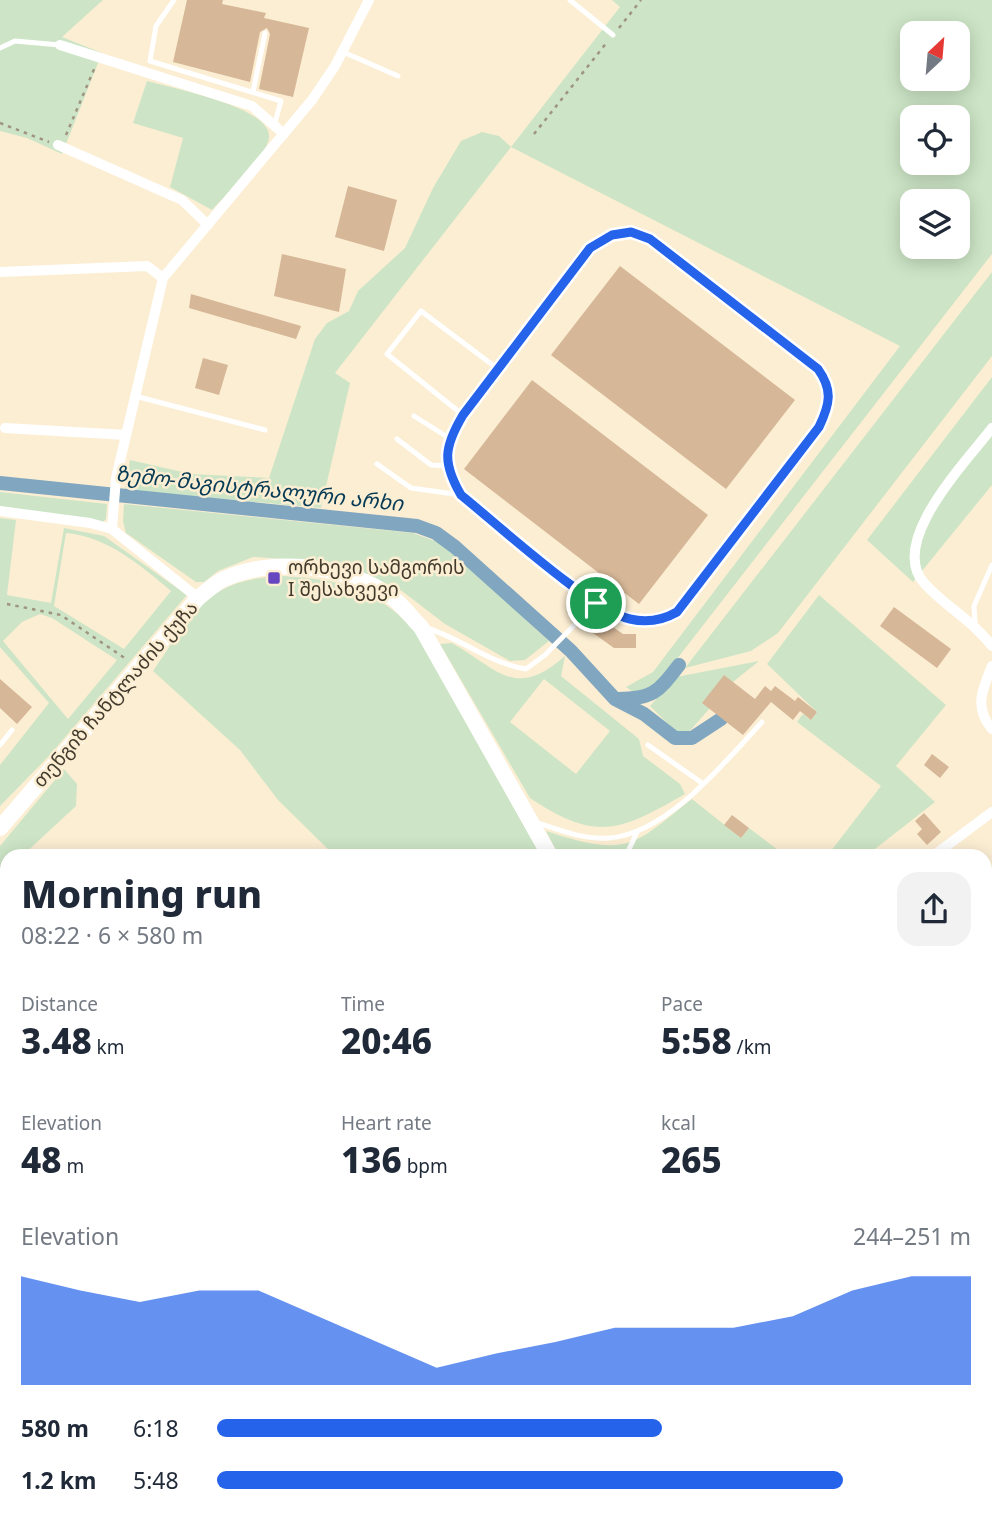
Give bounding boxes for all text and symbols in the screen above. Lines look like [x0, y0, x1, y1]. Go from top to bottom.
north arrow [900, 21, 970, 91]
map controls [900, 21, 970, 259]
button: locate [900, 105, 970, 175]
button: layers [900, 189, 970, 259]
water label: ზემო-მაგისტრალური არხი [114, 459, 405, 517]
place label: ორხევი სამგორის I შესახვევი [288, 554, 465, 602]
marker: ორხევი სამგორის I შესახვევი [266, 570, 282, 586]
pin [566, 573, 626, 633]
icon: arrive [577, 584, 615, 622]
street label: თენგიზ ჩანტლაძის ქუჩა [27, 595, 203, 793]
text: Morning run [21, 867, 262, 919]
button: share [897, 872, 971, 946]
text: 08:22 · 6 × 580 m [21, 919, 203, 951]
text: Distance [21, 991, 98, 1017]
text: Time [341, 991, 385, 1017]
text: Pace [661, 991, 703, 1017]
text: 3.48 [21, 1017, 92, 1064]
text: 20:46 [341, 1017, 432, 1064]
text: 5:58 [661, 1017, 732, 1064]
text: km [92, 1034, 125, 1060]
text: /km [732, 1034, 772, 1060]
text: Elevation [21, 1110, 102, 1136]
text: Heart rate [341, 1110, 432, 1136]
text: kcal [661, 1110, 696, 1136]
text: 48 [21, 1136, 61, 1183]
text: 136 [341, 1136, 402, 1183]
text: 265 [661, 1136, 722, 1183]
text: m [61, 1153, 84, 1179]
text: bpm [402, 1153, 448, 1179]
text: Elevation [21, 1220, 119, 1252]
text: 244–251 m [853, 1220, 971, 1252]
text: 580 m [21, 1412, 89, 1444]
text: 6:18 [133, 1412, 179, 1444]
text: 1.2 km [21, 1464, 96, 1496]
text: 5:48 [133, 1464, 179, 1496]

